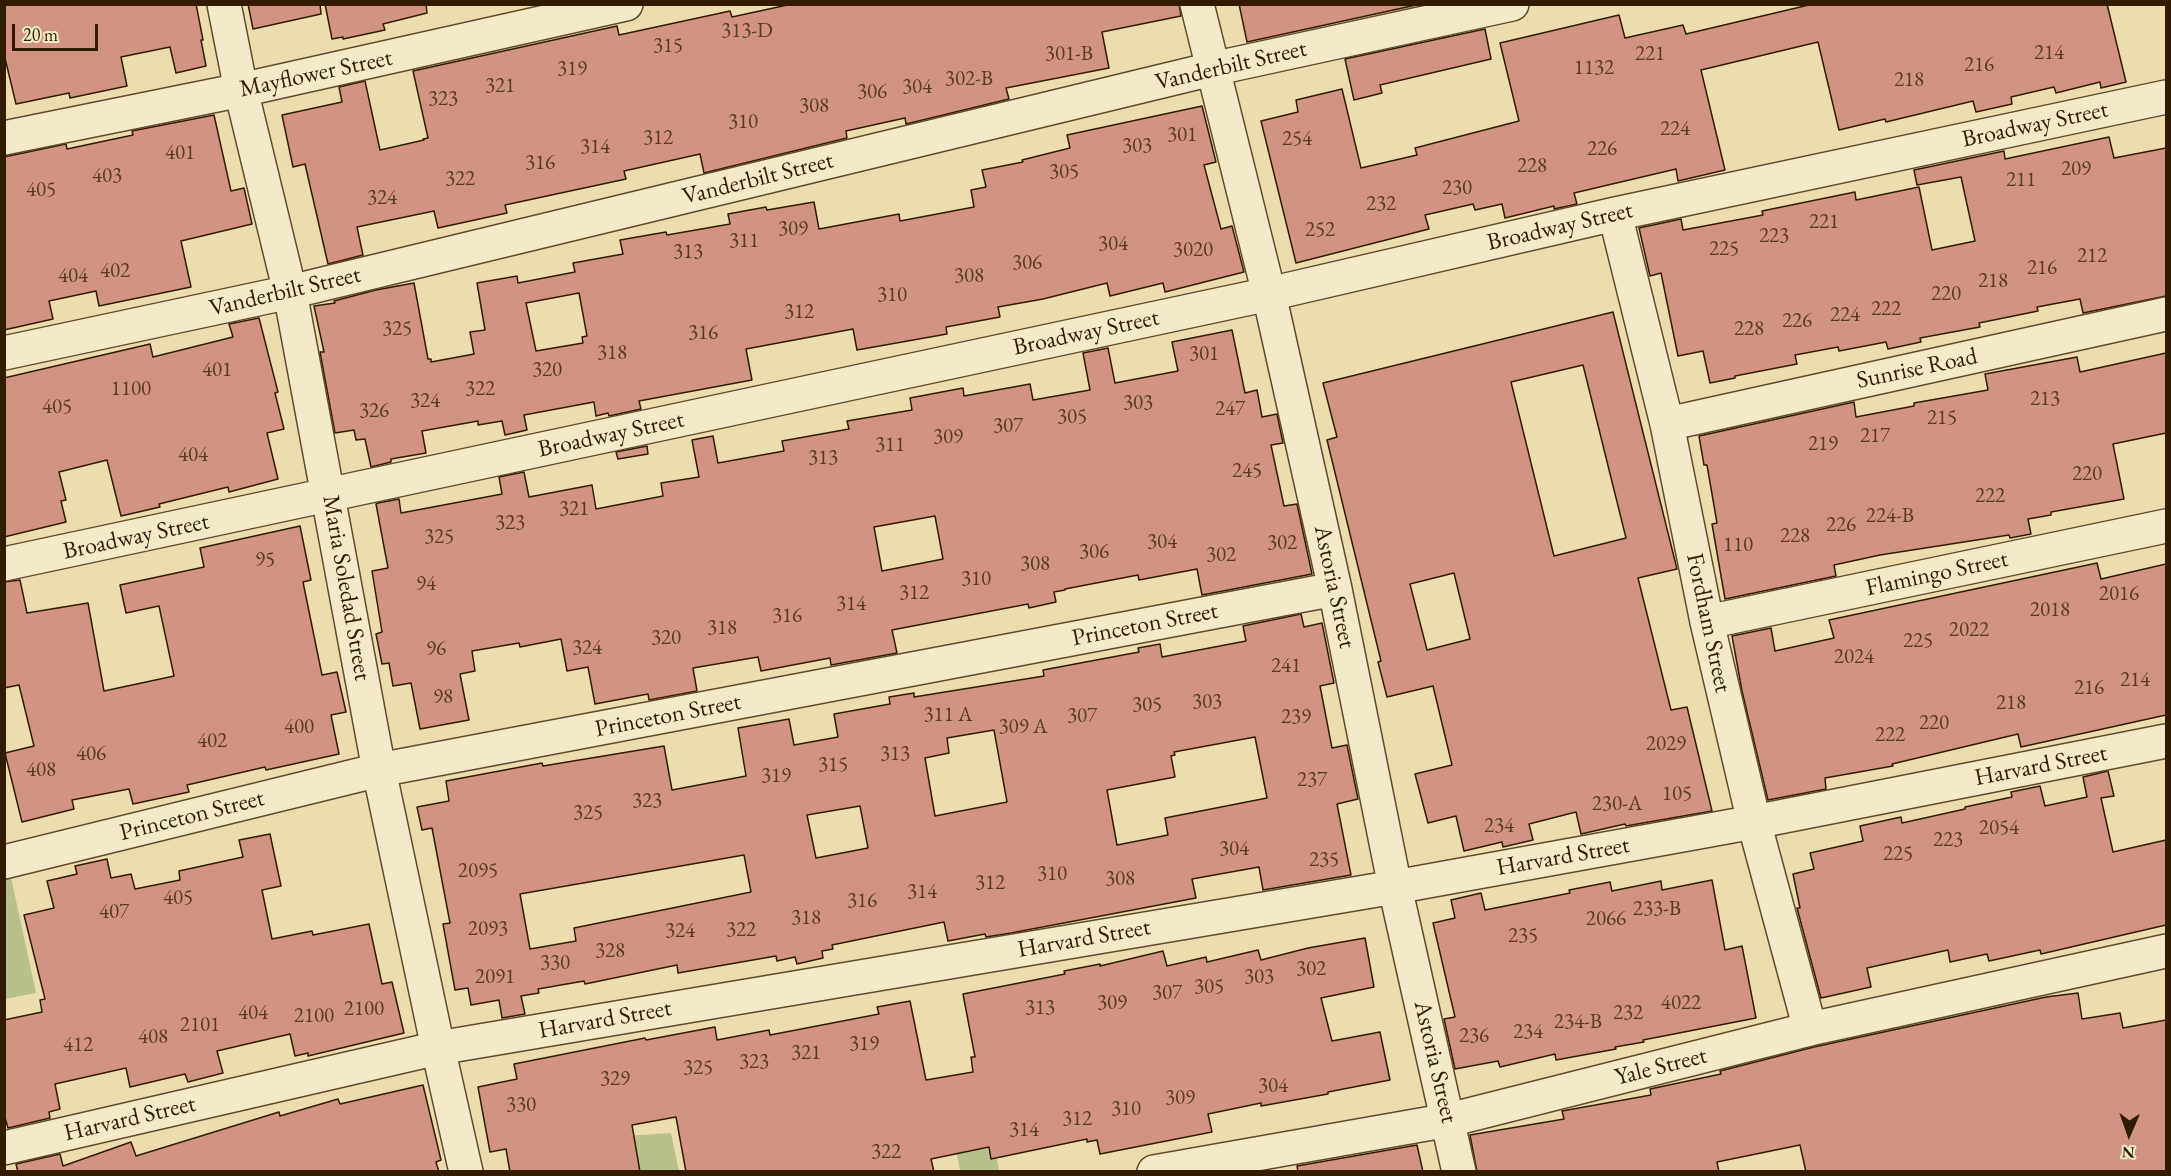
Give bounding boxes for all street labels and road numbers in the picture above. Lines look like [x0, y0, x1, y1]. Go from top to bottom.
street label: Vanderbilt Street [1152, 35, 1310, 97]
street label: Mayflower Street [237, 44, 395, 104]
street label: Broadway Street [1959, 95, 2111, 155]
street label: Vanderbilt Street [680, 146, 836, 212]
street label: Broadway Street [1484, 196, 1636, 258]
street label: Vanderbilt Street [206, 261, 364, 323]
street label: Broadway Street [1010, 303, 1162, 363]
street label: Sunrise Road [1854, 342, 1980, 396]
street label: Broadway Street [535, 405, 687, 465]
street label: Maria Soledad Street [316, 493, 376, 683]
street label: Broadway Street [60, 507, 212, 567]
street label: Astoria Street [1307, 523, 1361, 651]
street label: Flamingo Street [1863, 545, 2011, 603]
street label: Fordham Street [1679, 551, 1737, 695]
street label: Princeton Street [1070, 597, 1220, 653]
street label: Princeton Street [593, 688, 743, 744]
street label: Harvard Street [1972, 739, 2110, 793]
street label: Princeton Street [117, 784, 267, 848]
street label: Harvard Street [1494, 831, 1632, 883]
street label: Harvard Street [1015, 913, 1153, 965]
street label: Harvard Street [536, 994, 674, 1046]
street label: Astoria Street [1407, 998, 1463, 1126]
street label: Yale Street [1612, 1042, 1710, 1092]
street label: Harvard Street [61, 1090, 199, 1148]

